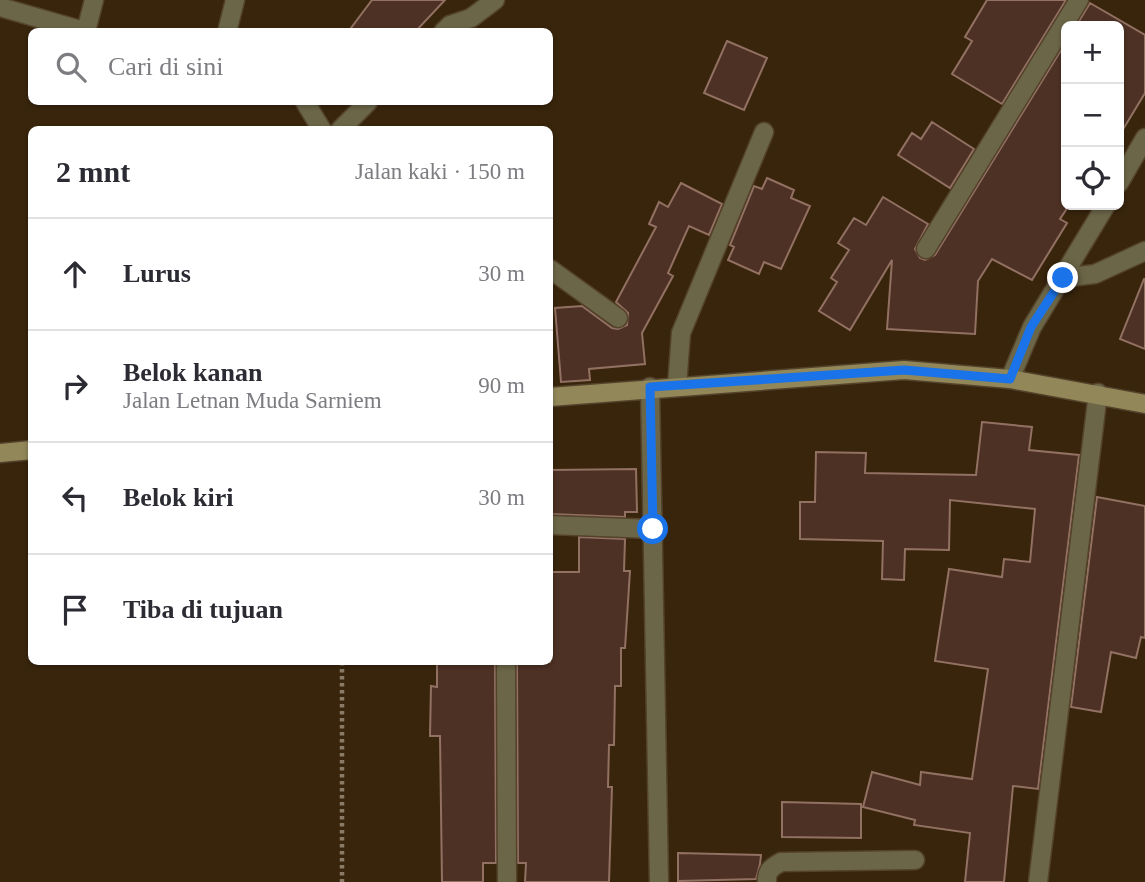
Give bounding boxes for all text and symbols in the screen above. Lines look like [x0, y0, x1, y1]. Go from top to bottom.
map controls [1061, 21, 1124, 210]
button: + [1061, 21, 1124, 84]
search box [28, 28, 553, 105]
icon: search [52, 48, 90, 86]
text: Cari di sini [108, 52, 224, 81]
button: − [1061, 84, 1124, 147]
button: locate [1061, 147, 1124, 210]
text: 2 mnt [56, 155, 130, 188]
text: Jalan kaki · 150 m [355, 159, 525, 184]
icon: ahead [56, 255, 94, 293]
text: Lurus [123, 259, 191, 288]
text: 30 m [478, 261, 525, 286]
route end [1047, 262, 1078, 293]
text: Belok kanan [123, 358, 262, 387]
icon: right [56, 367, 94, 405]
text: 90 m [478, 373, 525, 398]
text: Jalan Letnan Muda Sarniem [123, 388, 382, 413]
icon: left [56, 479, 94, 517]
text: Belok kiri [123, 483, 234, 512]
text: 30 m [478, 485, 525, 510]
route start [637, 513, 668, 544]
icon: arrive [56, 591, 94, 629]
text: Tiba di tujuan [123, 595, 283, 624]

